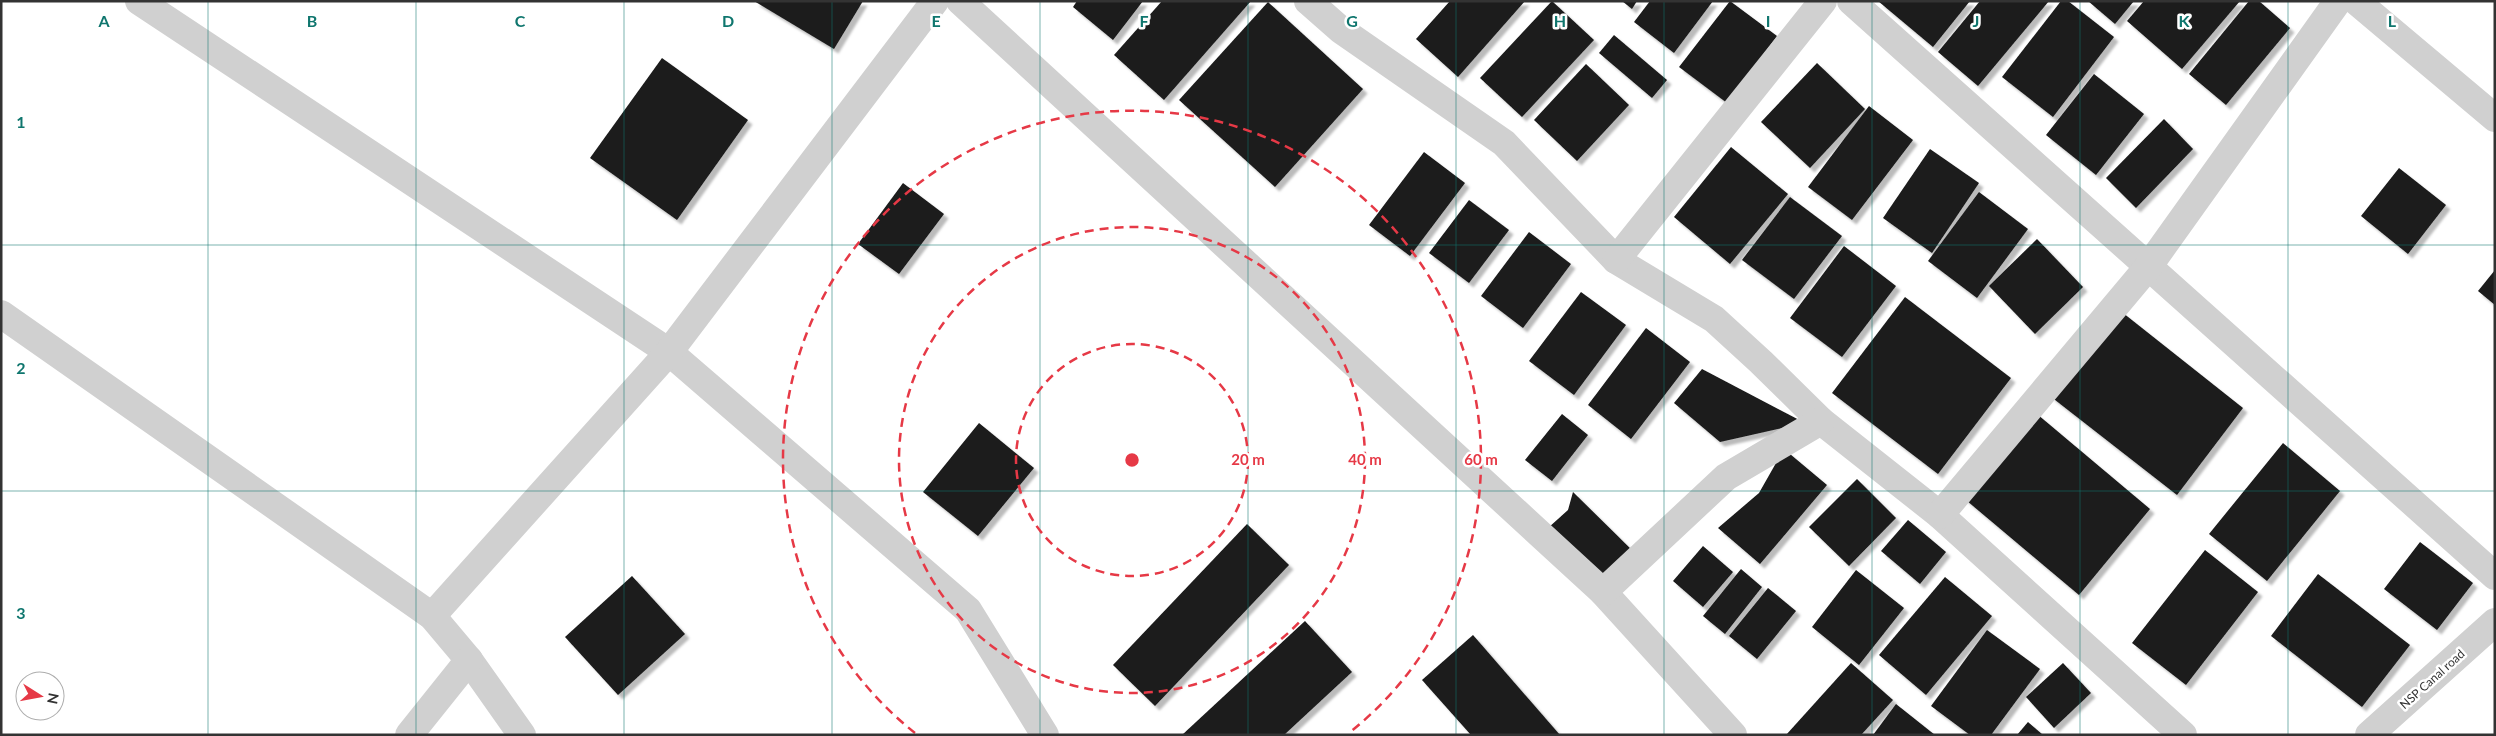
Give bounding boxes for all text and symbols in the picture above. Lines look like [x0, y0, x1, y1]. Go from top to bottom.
text: A [97, 11, 110, 30]
text: B [307, 11, 317, 30]
text: C [515, 11, 526, 30]
text: D [722, 11, 734, 30]
text: E [931, 11, 941, 30]
text: F [1139, 11, 1149, 30]
text: G [1346, 11, 1358, 30]
text: H [1554, 11, 1566, 30]
text: I [1766, 11, 1770, 30]
text: J [1973, 11, 1979, 30]
text: K [2179, 11, 2191, 30]
text: L [2388, 11, 2397, 30]
text: 1 [16, 112, 26, 131]
text: 2 [16, 358, 26, 377]
text: 20 m [1231, 450, 1265, 468]
text: 40 m [1348, 450, 1382, 468]
text: 60 m [1464, 450, 1498, 468]
centre of rings [1123, 451, 1141, 469]
text: 3 [16, 603, 26, 622]
street label: NSP Canal road [2397, 646, 2467, 712]
north arrow [15, 671, 65, 721]
text: N [44, 692, 63, 705]

